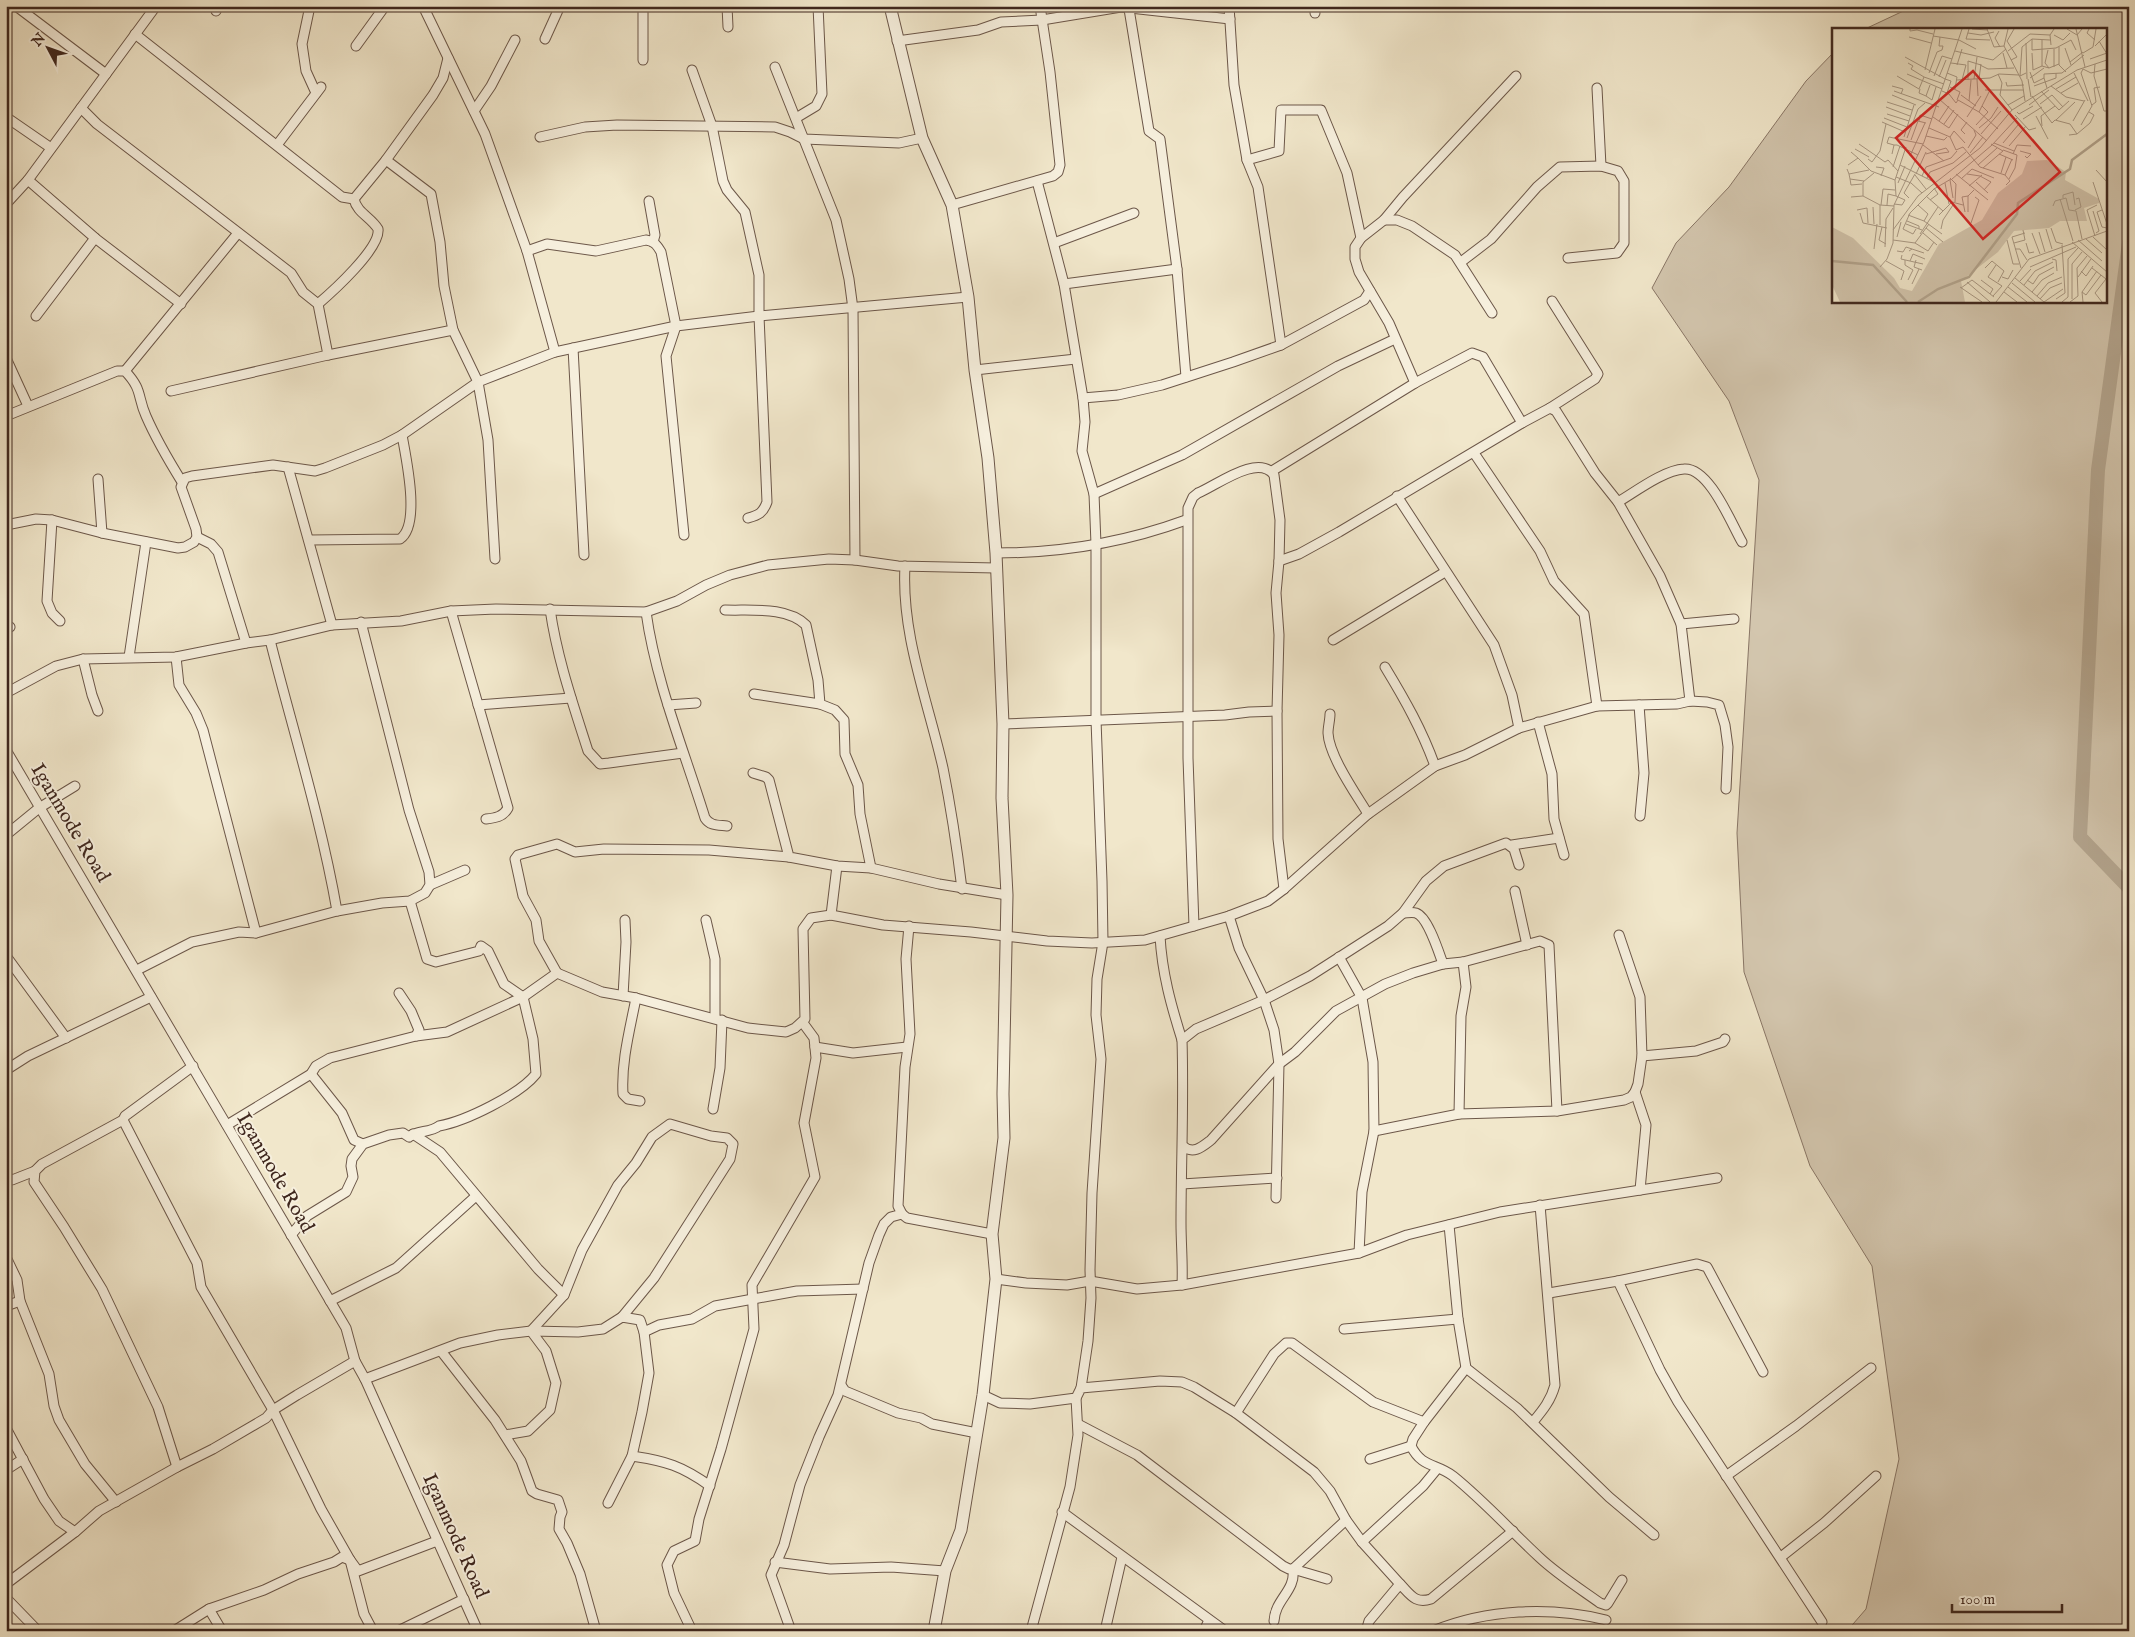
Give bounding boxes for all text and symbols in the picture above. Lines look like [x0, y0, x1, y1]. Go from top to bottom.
north arrow [22, 22, 72, 72]
inset map [1832, 28, 2108, 302]
text: N [28, 30, 50, 51]
street label: Iganmode Road [25, 759, 115, 887]
street label: Iganmode Road [231, 1109, 320, 1238]
street label: Iganmode Road [416, 1470, 494, 1603]
scale bar [1952, 1582, 2062, 1614]
text: 100 m [1960, 1590, 1996, 1609]

